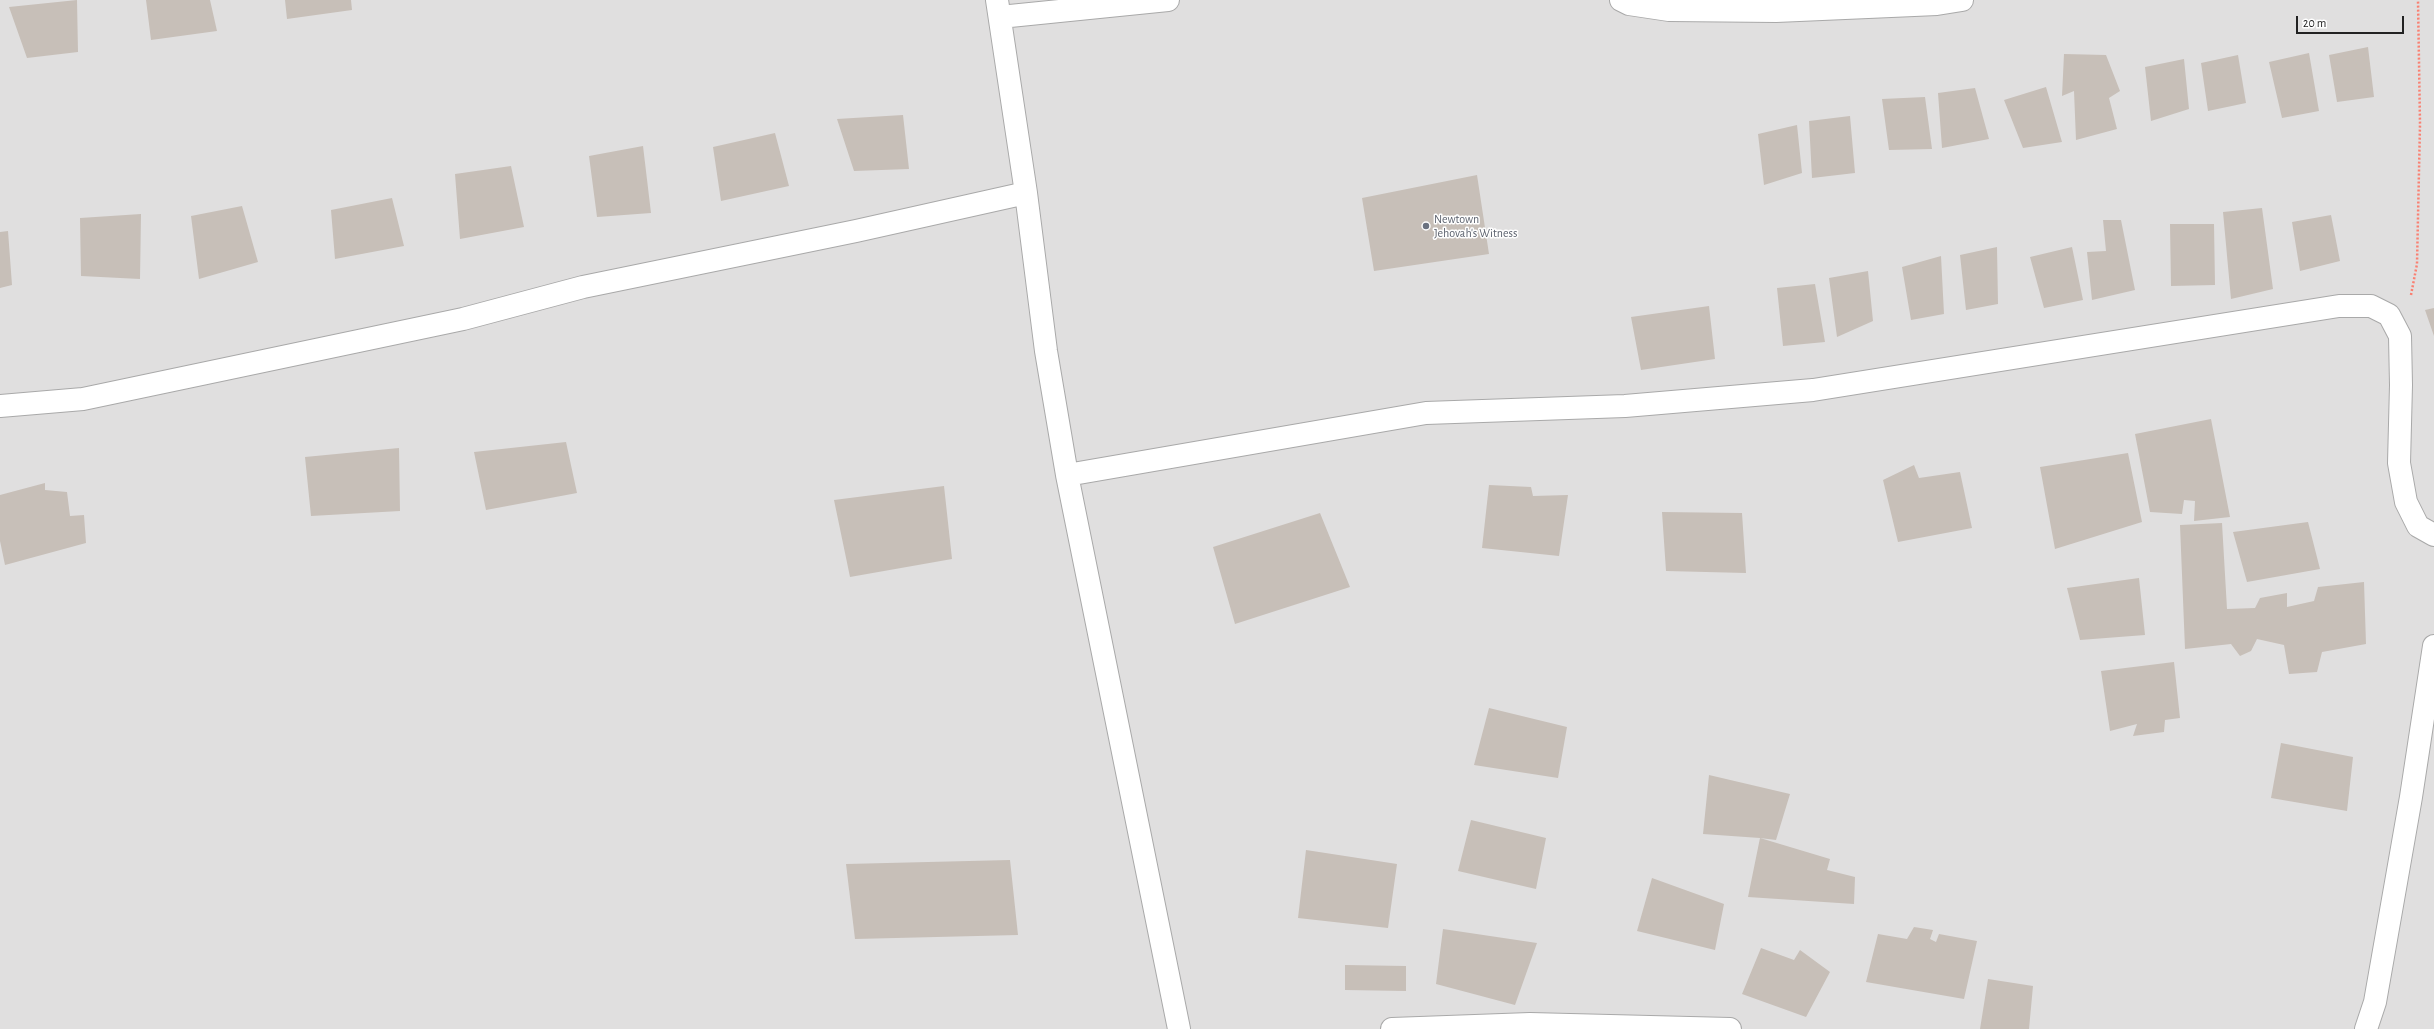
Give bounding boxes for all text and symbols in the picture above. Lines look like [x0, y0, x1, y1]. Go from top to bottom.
scale bar [2298, 8, 2406, 34]
text: 20 m [2303, 17, 2326, 29]
place label: Newtown Jehovah's Witness [1434, 212, 1517, 240]
marker: Newtown Jehovah's Witness [1421, 221, 1431, 231]

